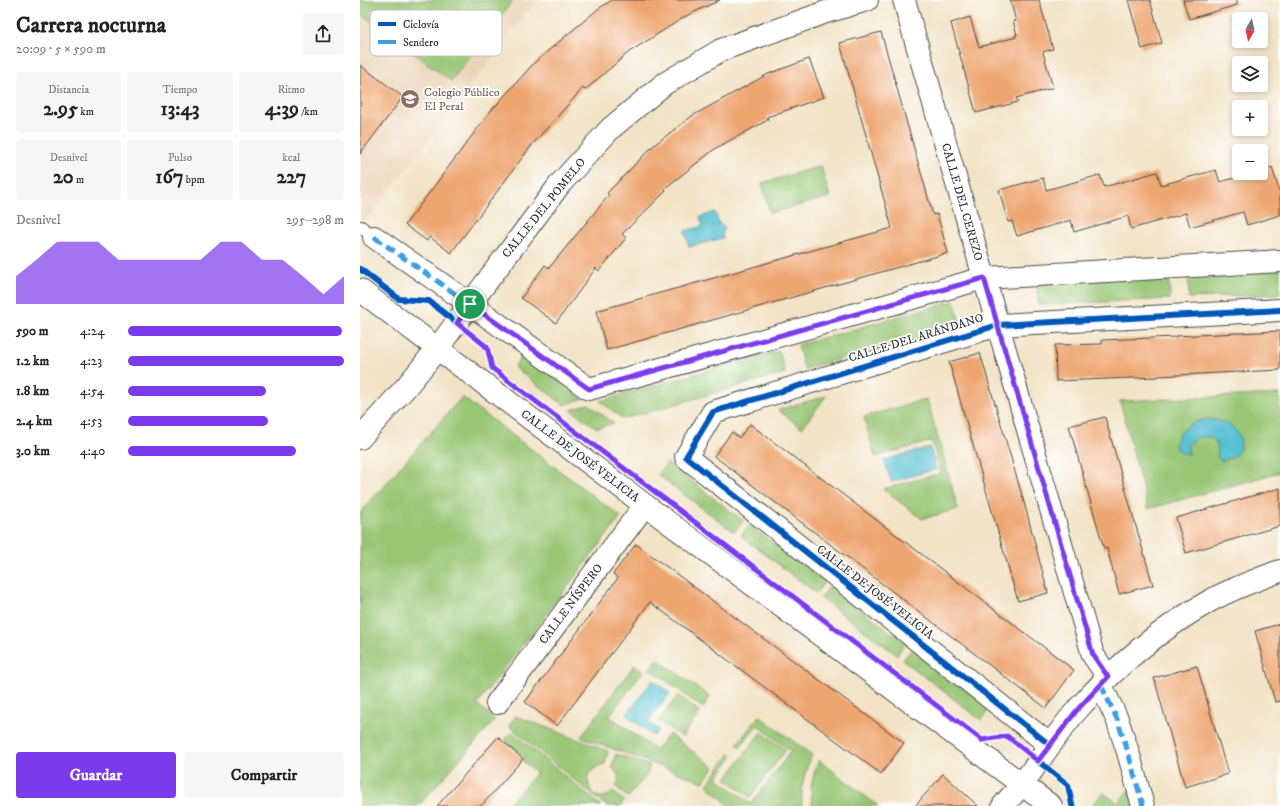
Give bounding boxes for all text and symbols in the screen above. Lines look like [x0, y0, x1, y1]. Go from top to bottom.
legend [370, 10, 502, 56]
text: Carrera nocturna [16, 12, 166, 39]
north arrow [1232, 12, 1268, 48]
map controls [1232, 12, 1268, 180]
button: share [302, 13, 344, 55]
text: Ciclovía [403, 18, 439, 32]
text: Sendero [403, 36, 439, 50]
text: 20:09 · 5 × 590 m [16, 41, 106, 57]
button: layers [1232, 56, 1268, 92]
text: Distancia [48, 83, 89, 97]
text: Tiempo [163, 83, 197, 97]
text: Ritmo [278, 83, 305, 97]
place label: Colegio Público El Peral [424, 85, 500, 114]
school or university icon: Colegio Público El Peral [399, 88, 421, 110]
text: 2.95 [43, 97, 78, 122]
text: 13:43 [160, 97, 199, 122]
text: 4:39 [265, 97, 299, 122]
button: + [1232, 100, 1268, 136]
text: km [78, 105, 94, 119]
text: /km [299, 105, 318, 119]
street label: CALLE DEL CEREZO [938, 141, 986, 263]
button: − [1232, 144, 1268, 180]
text: Desnivel [50, 151, 88, 165]
text: Pulso [168, 151, 192, 165]
text: kcal [282, 151, 300, 165]
street label: CALLE DEL POMELO [499, 155, 589, 261]
text: 20 [53, 165, 74, 190]
text: 167 [155, 165, 183, 190]
text: 227 [276, 165, 306, 190]
text: m [74, 173, 84, 187]
text: bpm [183, 173, 205, 187]
text: Desnivel [16, 212, 61, 228]
text: 295–298 m [286, 212, 344, 228]
pin [453, 287, 487, 321]
icon: arrive [459, 293, 481, 315]
street label: CALLE DEL ARÁNDANO [847, 310, 985, 366]
text: 590 m [16, 323, 49, 339]
text: 4:24 [80, 323, 105, 339]
text: 1.2 km [16, 353, 49, 369]
text: 4:23 [80, 353, 102, 369]
text: 1.8 km [16, 383, 49, 399]
text: 4:54 [80, 383, 104, 399]
street label: CALLE DE JOSÉ VELICIA [518, 407, 643, 506]
text: 2.4 km [16, 413, 52, 429]
text: 4:53 [80, 413, 102, 429]
text: 3.0 km [16, 443, 50, 459]
text: 4:40 [80, 443, 105, 459]
street label: CALLE DE JOSÉ VELICIA [813, 542, 937, 643]
street label: CALLE NÍSPERO [536, 561, 606, 647]
button: Guardar [16, 752, 176, 798]
button: Compartir [184, 752, 344, 798]

